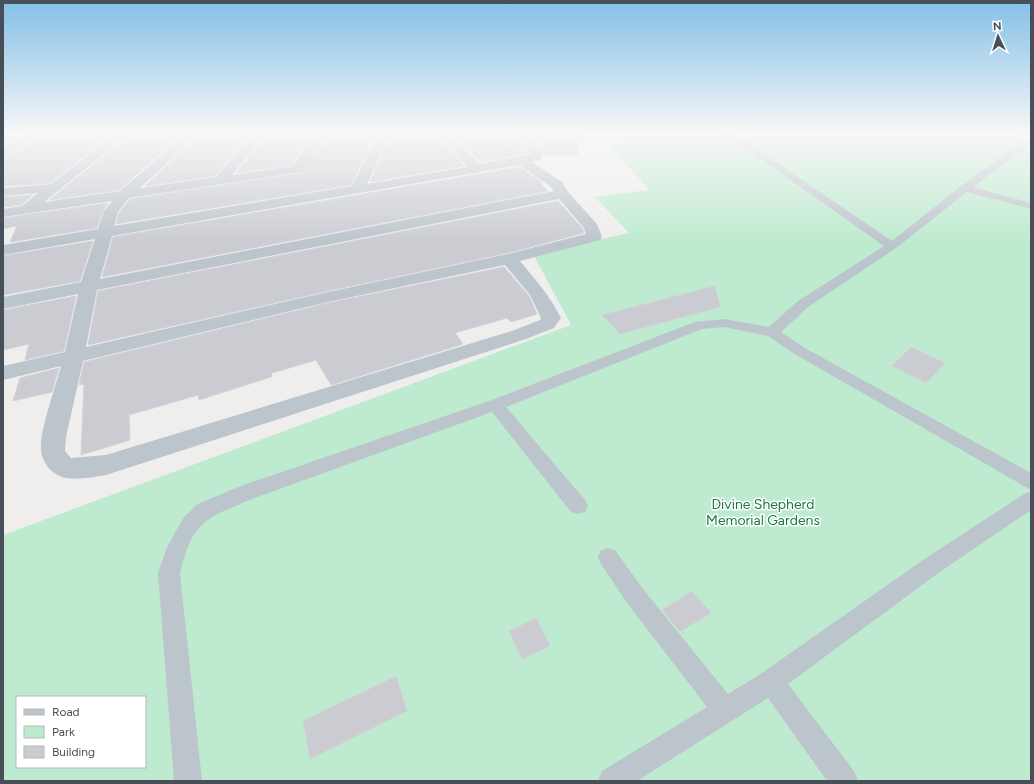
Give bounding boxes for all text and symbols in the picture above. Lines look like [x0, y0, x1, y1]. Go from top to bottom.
north arrow [978, 16, 1018, 56]
text: N [993, 20, 1002, 33]
park label: Divine Shepherd Memorial Gardens [706, 496, 820, 529]
legend [16, 696, 146, 768]
text: Road [52, 705, 80, 719]
text: Park [52, 725, 75, 739]
text: Building [52, 745, 95, 759]

